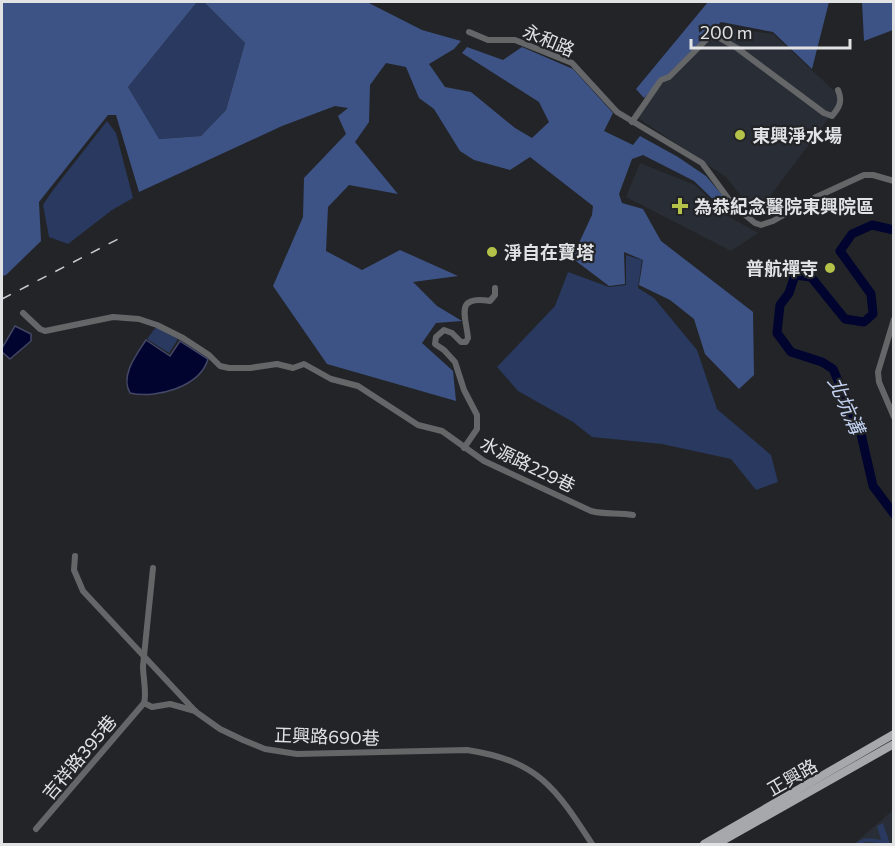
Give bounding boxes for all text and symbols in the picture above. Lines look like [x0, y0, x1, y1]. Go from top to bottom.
scale bar [691, 12, 850, 50]
street label: 永和路 [520, 19, 578, 61]
text: 200 m [700, 21, 753, 43]
place label: 東興淨水場 [752, 124, 842, 146]
marker: 東興淨水場 [733, 128, 747, 142]
place label: 為恭紀念醫院東興院區 [694, 195, 874, 217]
marker: 為恭紀念醫院東興院區 [671, 197, 689, 215]
place label: 淨自在寶塔 [504, 241, 594, 263]
marker: 淨自在寶塔 [485, 245, 499, 259]
place label: 普航禪寺 [746, 257, 818, 279]
marker: 普航禪寺 [823, 261, 837, 275]
water label: 北坑溝 [824, 373, 871, 440]
street label: 水源路229巷 [477, 432, 579, 496]
street label: 吉祥路395巷 [37, 710, 121, 804]
street label: 正興路690巷 [274, 723, 380, 749]
street label: 正興路 [763, 754, 821, 800]

